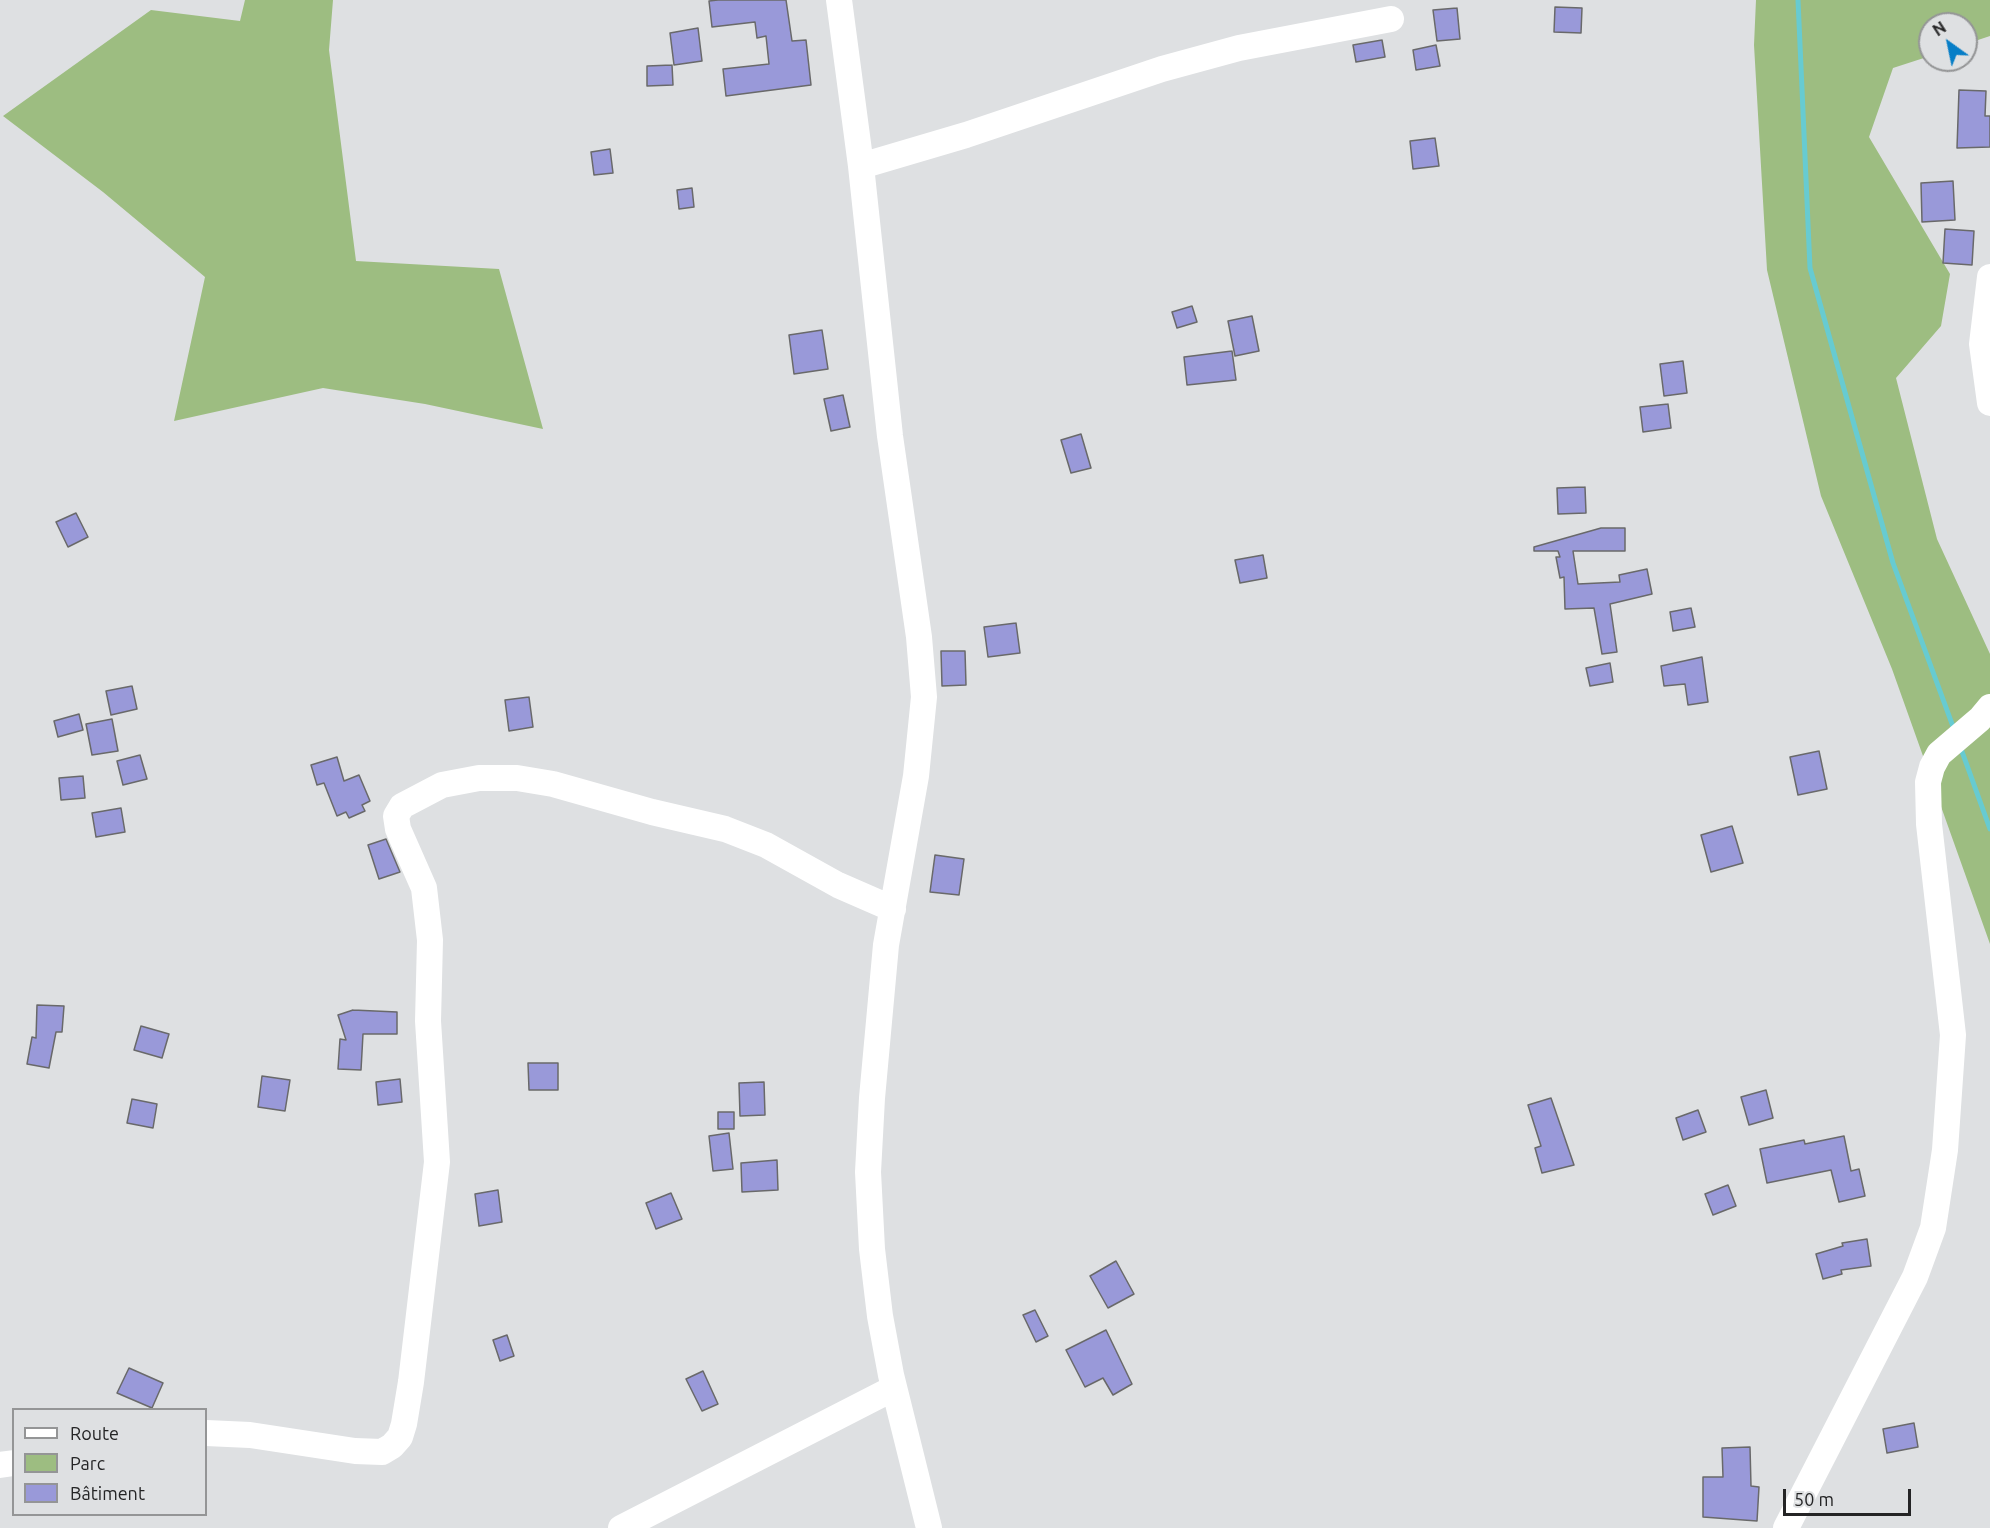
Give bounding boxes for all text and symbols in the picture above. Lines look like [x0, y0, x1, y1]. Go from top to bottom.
north arrow [1918, 12, 1978, 72]
text: N [1929, 18, 1949, 39]
legend [12, 1408, 207, 1516]
text: Route [70, 1423, 119, 1443]
text: Parc [70, 1453, 105, 1473]
scale bar [1786, 1477, 1914, 1515]
text: Bâtiment [70, 1483, 145, 1503]
text: 50 m [1794, 1489, 1834, 1509]

